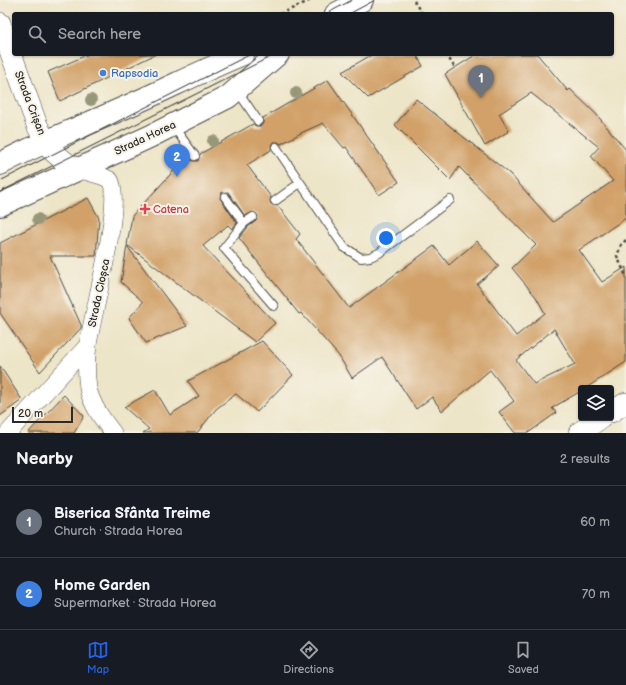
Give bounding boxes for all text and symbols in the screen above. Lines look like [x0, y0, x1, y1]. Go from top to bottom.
search box [12, 12, 614, 56]
icon: search [26, 23, 48, 45]
text: Search here [58, 25, 141, 44]
pin: 1 [468, 65, 494, 98]
place label: Rapsodia [111, 67, 158, 80]
marker: Rapsodia [98, 68, 108, 78]
street label: Strada Crișan [12, 69, 48, 137]
street label: Strada Horea [112, 118, 178, 158]
pin: 2 [164, 144, 190, 177]
place label: Catena [153, 203, 189, 216]
marker: Catena [140, 204, 150, 214]
your location [376, 228, 396, 248]
street label: Strada Cloșca [85, 258, 113, 328]
map controls [578, 385, 614, 421]
button: layers [578, 385, 614, 421]
scale bar [12, 405, 73, 424]
text: 20 m [18, 407, 43, 420]
text: Nearby [16, 449, 73, 469]
text: 2 results [560, 451, 610, 467]
text: Biserica Sfânta Treime [54, 504, 210, 523]
text: 1 [26, 514, 32, 530]
text: 60 m [580, 514, 610, 530]
text: Church · Strada Horea [54, 523, 183, 539]
text: Home Garden [54, 576, 150, 595]
text: 2 [25, 586, 33, 602]
text: 70 m [582, 586, 610, 602]
text: Supermarket · Strada Horea [54, 595, 216, 611]
tab: Map [87, 639, 109, 676]
tab: Directions [283, 639, 334, 676]
tab: Saved [508, 639, 539, 676]

